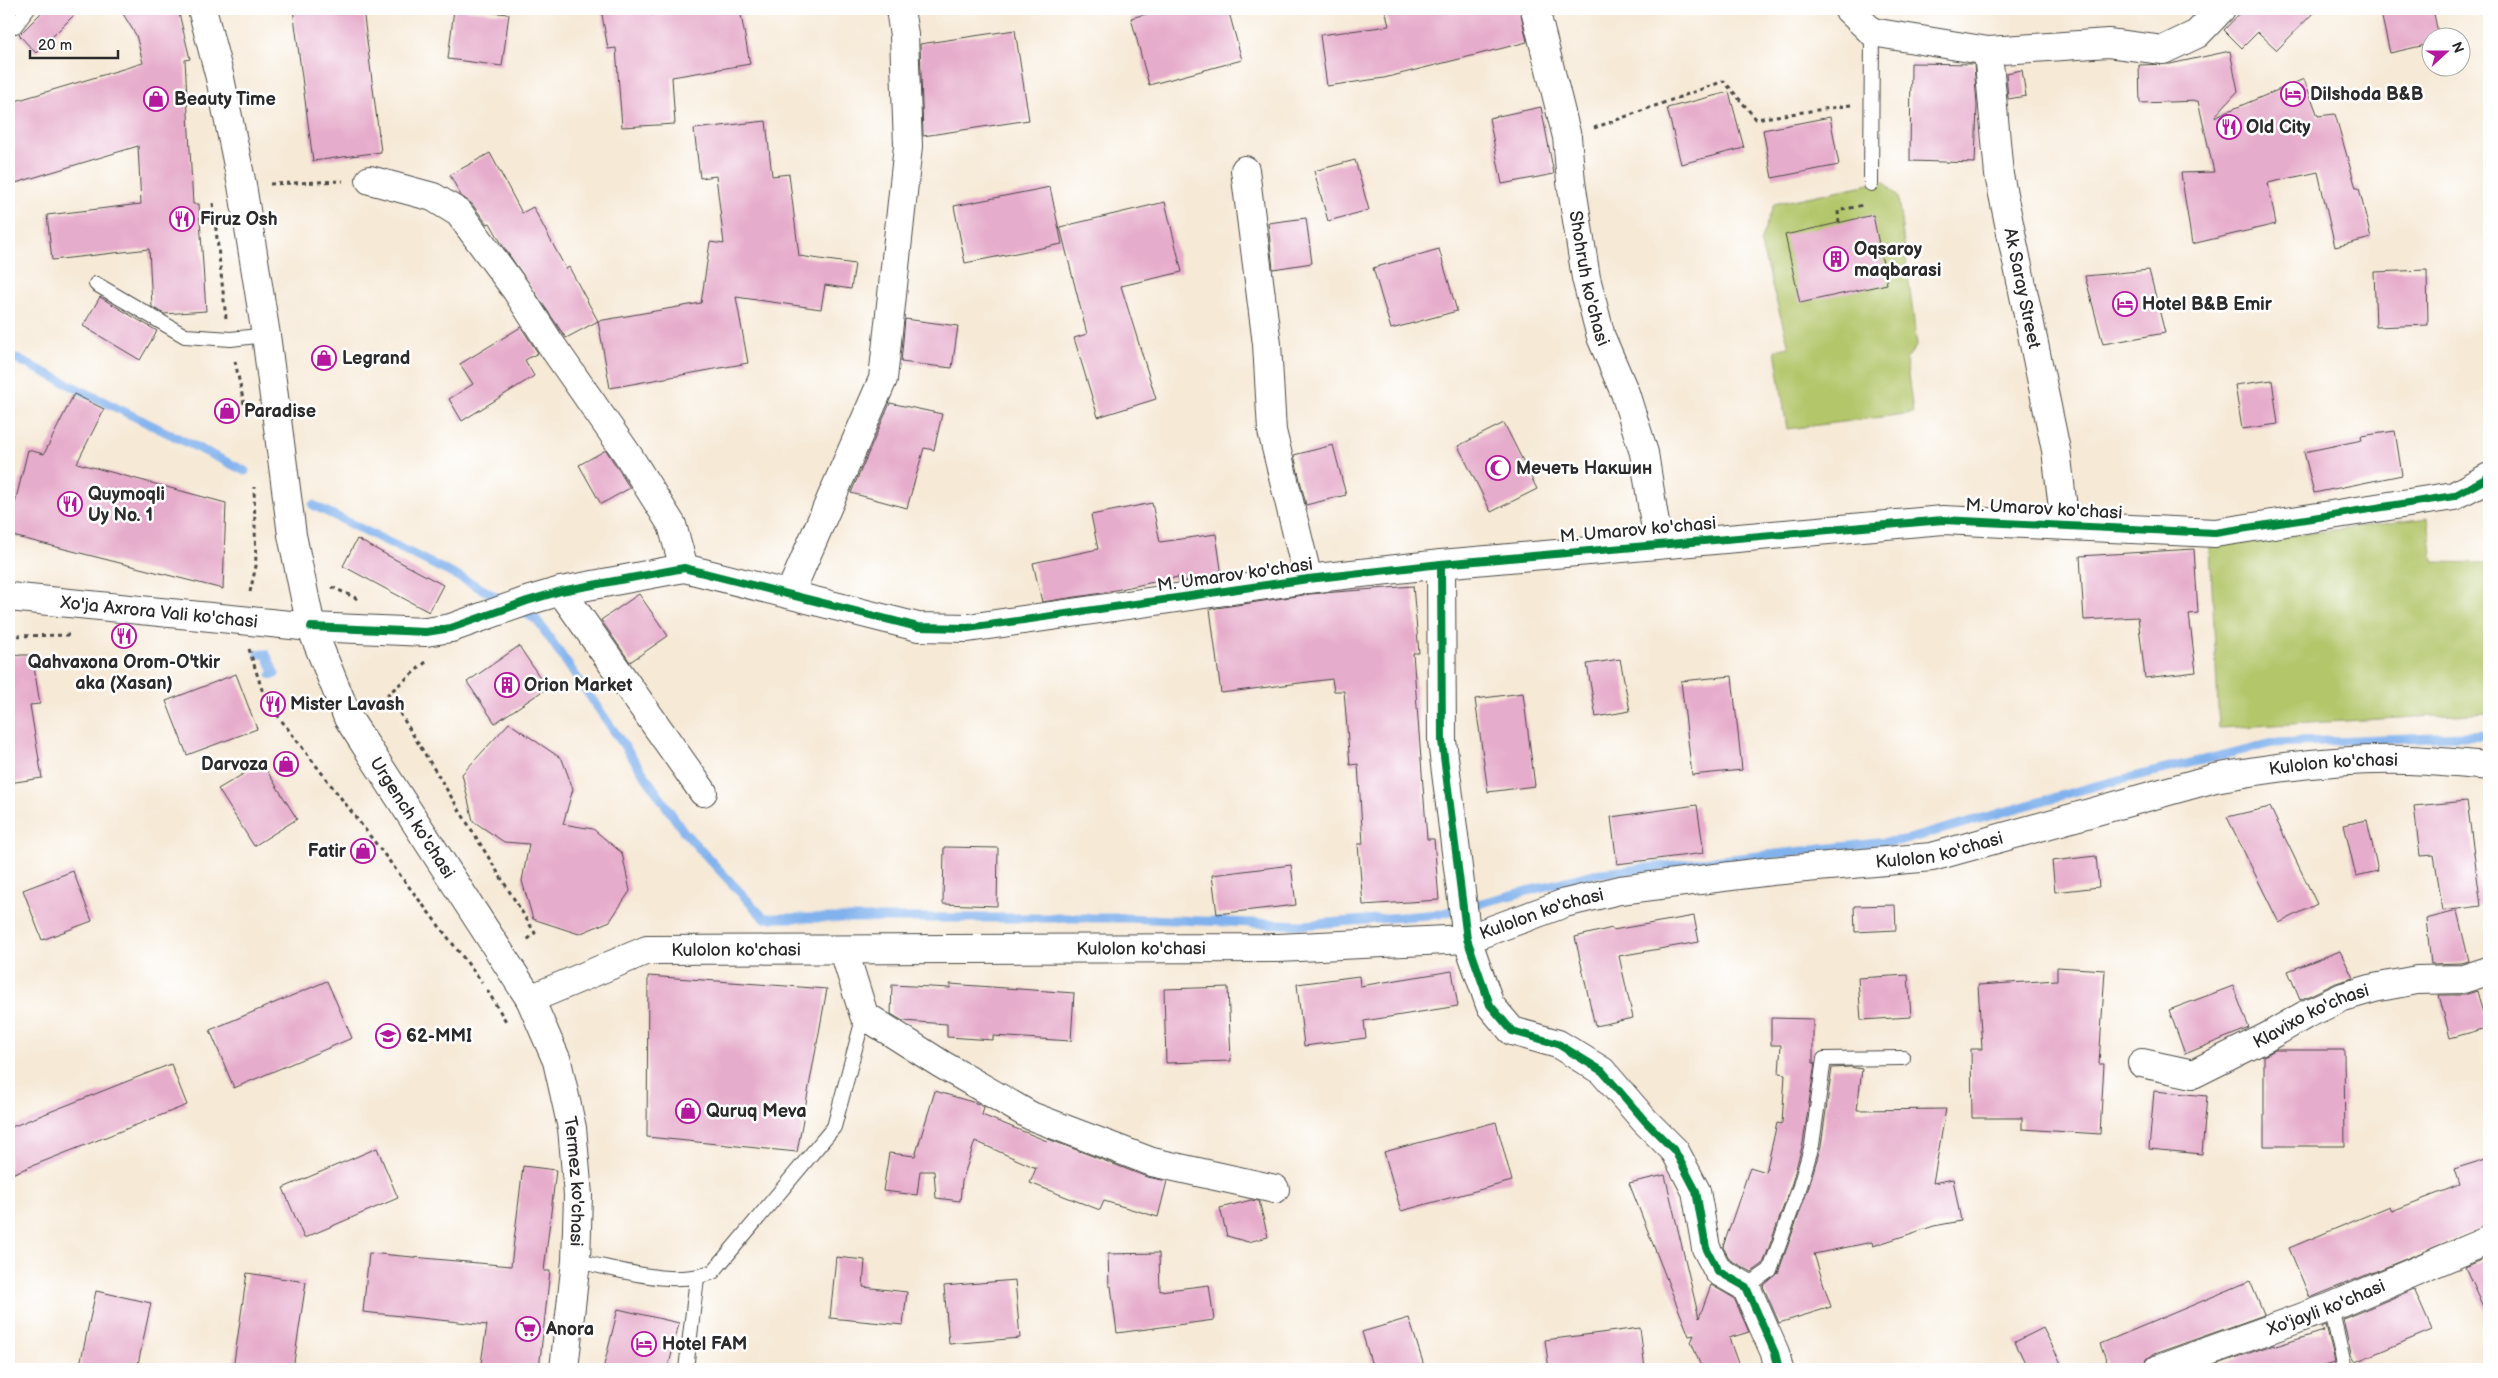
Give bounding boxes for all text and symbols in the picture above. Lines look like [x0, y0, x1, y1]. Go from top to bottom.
scale bar [30, 28, 118, 60]
north arrow [2420, 28, 2470, 78]
text: 20 m [38, 36, 72, 55]
text: N [2448, 40, 2467, 55]
hotel icon: Dilshoda B&B [2280, 81, 2306, 107]
place label: Dilshoda B&B [2310, 84, 2424, 105]
shop icon: Beauty Time [143, 86, 169, 112]
place label: Beauty Time [174, 89, 276, 110]
restaurant icon: Old City [2216, 114, 2242, 140]
place label: Old City [2246, 117, 2311, 138]
restaurant icon: Firuz Osh [169, 206, 195, 232]
place label: Firuz Osh [200, 209, 278, 230]
street label: Shohruh ko'chasi [1565, 209, 1614, 349]
street label: Ak Saray Street [2000, 226, 2045, 351]
place label: Oqsaroy maqbarasi [1854, 239, 1941, 281]
building icon: Oqsaroy maqbarasi [1823, 246, 1849, 272]
hotel icon: Hotel B&B Emir [2112, 291, 2138, 317]
place label: Hotel B&B Emir [2142, 294, 2273, 315]
shop icon: Legrand [311, 345, 337, 371]
place label: Legrand [342, 348, 410, 369]
shop icon: Paradise [214, 398, 240, 424]
place label: Paradise [244, 401, 316, 422]
mosque icon: Мечеть Накшин [1485, 455, 1511, 481]
place label: Мечеть Накшин [1516, 458, 1652, 479]
place label: Quymoqli Uy No. 1 [88, 484, 165, 526]
restaurant icon: Quymoqli Uy No. 1 [57, 491, 83, 517]
street label: M. Umarov ko'chasi [1965, 494, 2123, 524]
street label: M. Umarov ko'chasi [1559, 513, 1717, 547]
street label: M. Umarov ko'chasi [1156, 554, 1314, 596]
street label: Xo'ja Axrora Vali ko'chasi [59, 592, 259, 632]
restaurant icon: Qahvaxona Orom-O'tkir aka (Xasan) [111, 623, 137, 649]
place label: Qahvaxona Orom-O'tkir aka (Xasan) [28, 652, 221, 694]
building icon: Orion Market [494, 672, 520, 698]
place label: Orion Market [524, 675, 632, 696]
restaurant icon: Mister Lavash [260, 691, 286, 717]
place label: Mister Lavash [290, 694, 405, 715]
street label: Kulolon ko'chasi [2267, 749, 2398, 779]
shop icon: Darvoza [273, 751, 299, 777]
street label: Urgench ko'chasi [366, 753, 459, 882]
place label: Darvoza [201, 754, 268, 775]
street label: Kulolon ko'chasi [1875, 827, 2005, 872]
shop icon: Fatir [350, 838, 376, 864]
place label: Fatir [308, 841, 347, 862]
street label: Kulolon ko'chasi [1477, 884, 1606, 944]
street label: Kulolon ko'chasi [1076, 938, 1206, 959]
street label: Kulolon ko'chasi [671, 939, 801, 960]
street label: Klavixo ko'chasi [2250, 980, 2371, 1053]
school or university icon: 62-MMI [375, 1023, 401, 1049]
place label: 62-MMI [406, 1026, 472, 1047]
shop icon: Quruq Meva [675, 1098, 701, 1124]
place label: Quruq Meva [706, 1101, 807, 1122]
street label: Termez ko'chasi [559, 1114, 589, 1247]
street label: Xo'jayli ko'chasi [2263, 1275, 2388, 1340]
supermarket icon: Anora [515, 1316, 541, 1342]
place label: Anora [545, 1319, 594, 1340]
hotel icon: Hotel FAM [631, 1331, 657, 1357]
place label: Hotel FAM [662, 1334, 747, 1355]

